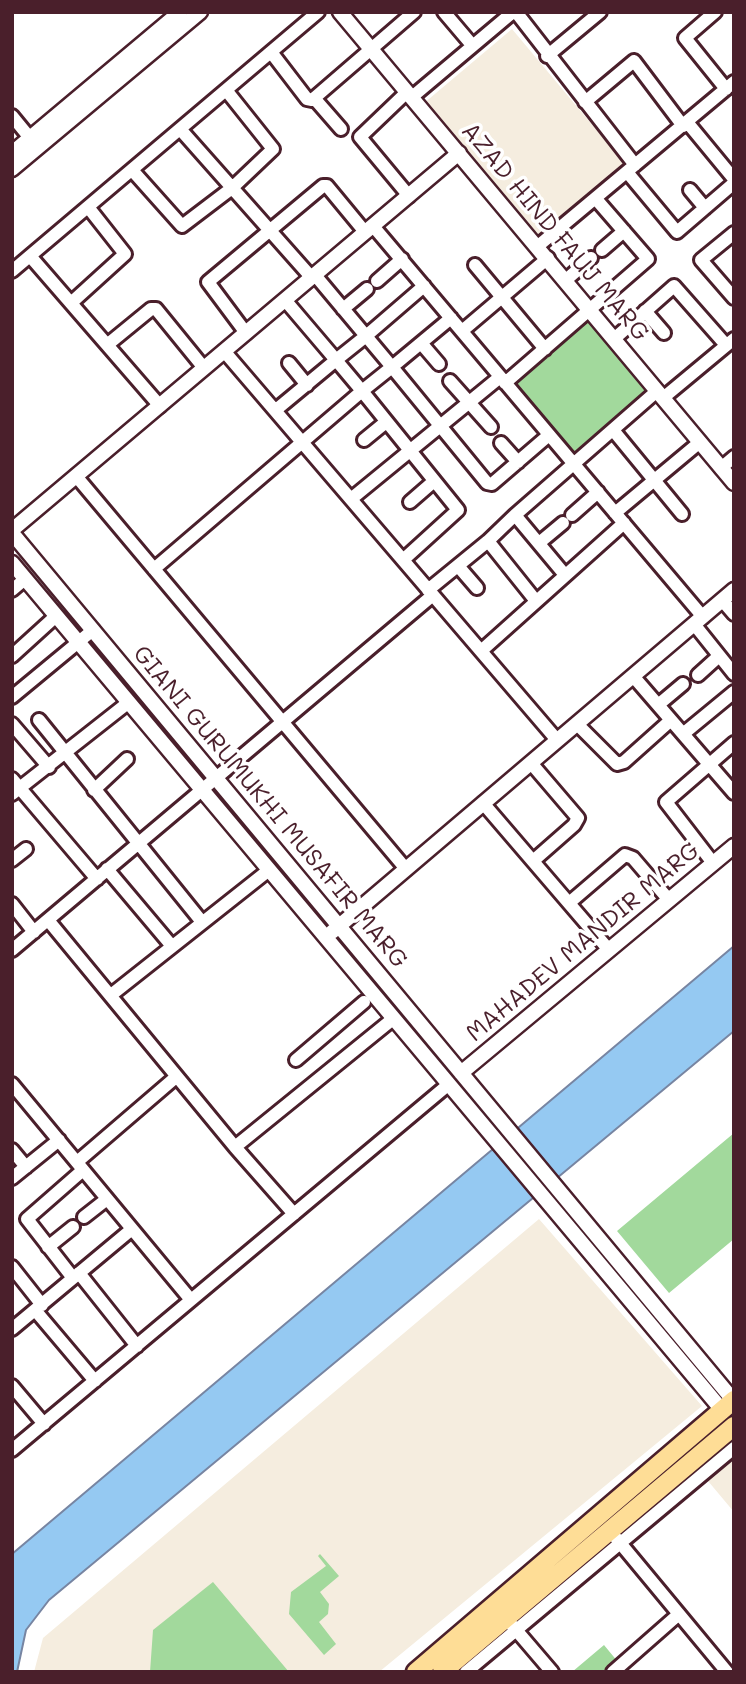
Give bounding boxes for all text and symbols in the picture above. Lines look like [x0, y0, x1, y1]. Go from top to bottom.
street label: AZAD HIND FAUJ MARG [455, 117, 655, 347]
street label: GIANI GURUMUKHI MUSAFIR MARG [127, 640, 413, 974]
street label: MAHADEV MANDIR MARG [461, 836, 705, 1048]

